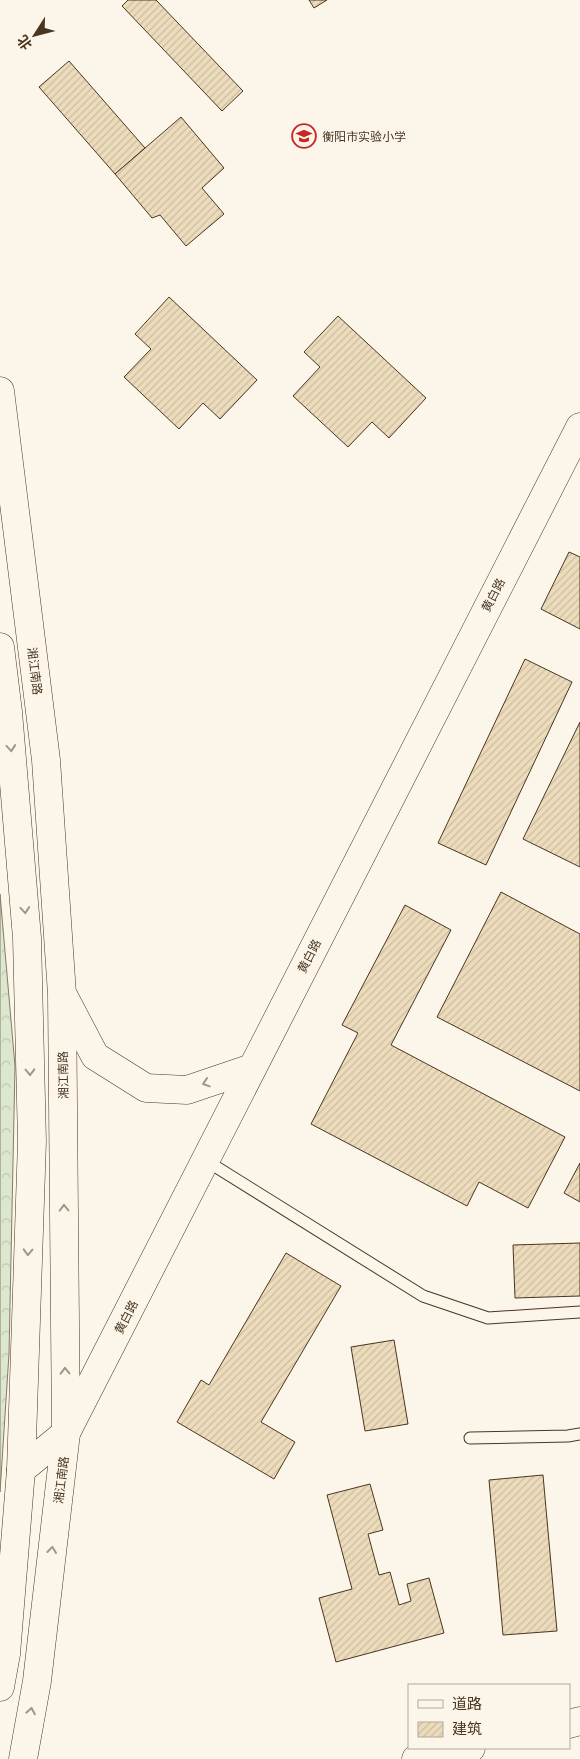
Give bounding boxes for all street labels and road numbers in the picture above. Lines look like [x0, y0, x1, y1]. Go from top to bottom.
street label: 黄白路 [478, 576, 508, 614]
street label: 湘江南路 [25, 646, 45, 696]
street label: 黄白路 [294, 937, 324, 975]
street label: 湘江南路 [55, 1051, 71, 1099]
street label: 黄白路 [111, 1298, 141, 1336]
street label: 湘江南路 [51, 1455, 71, 1505]

